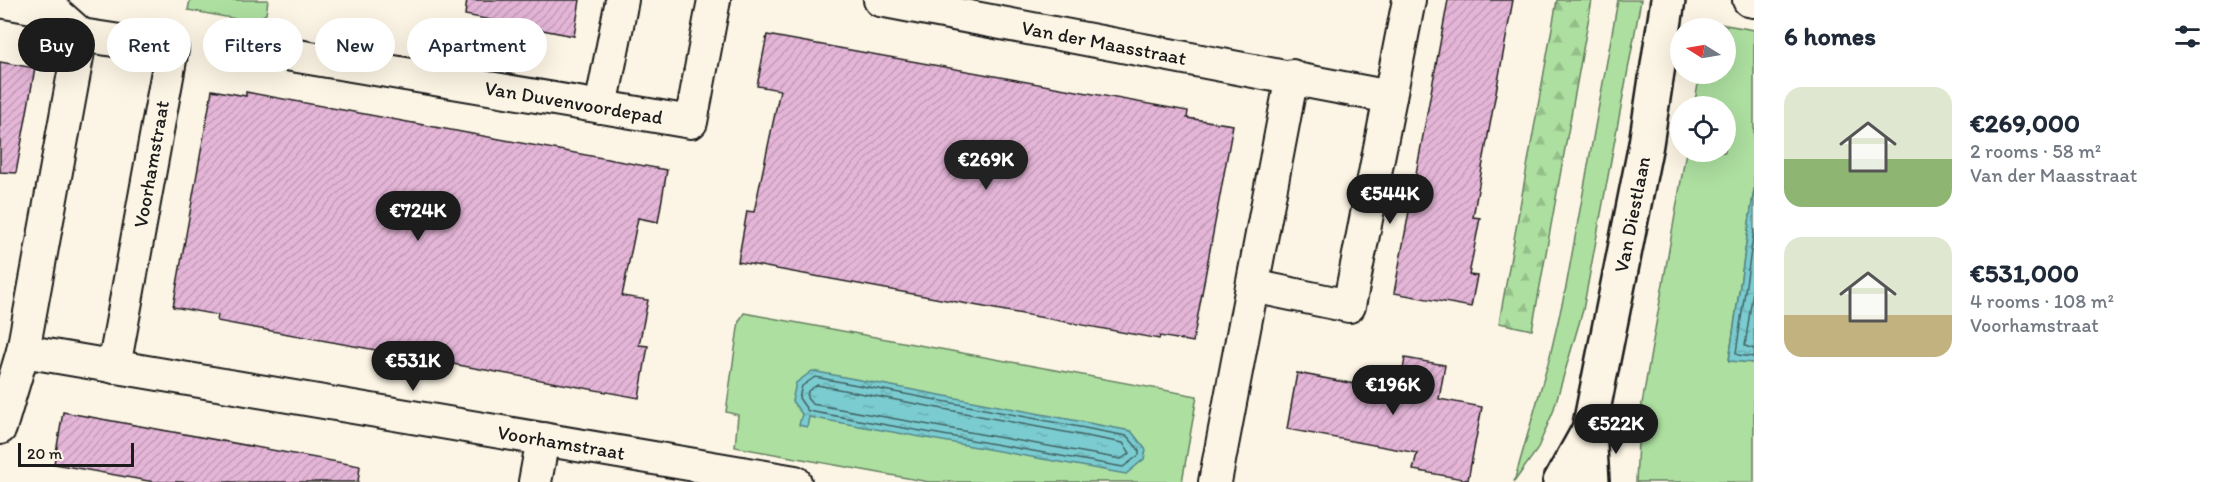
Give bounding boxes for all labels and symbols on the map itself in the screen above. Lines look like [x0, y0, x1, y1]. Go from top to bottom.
street label: Van der Maasstraat [1020, 15, 1189, 70]
north arrow [1670, 18, 1736, 84]
street label: Van Duvenvoordepad [483, 76, 665, 129]
street label: Voorhamstraat [128, 98, 174, 230]
pin: €269K [944, 140, 1028, 191]
street label: Van Diestlaan [1609, 154, 1655, 274]
pin: €544K [1348, 174, 1432, 225]
pin: €724K [376, 191, 460, 242]
pin: €531K [371, 341, 455, 392]
pin: €196K [1351, 365, 1435, 416]
pin: €522K [1574, 404, 1658, 455]
street label: Voorhamstraat [496, 420, 627, 465]
scale bar [18, 440, 134, 468]

